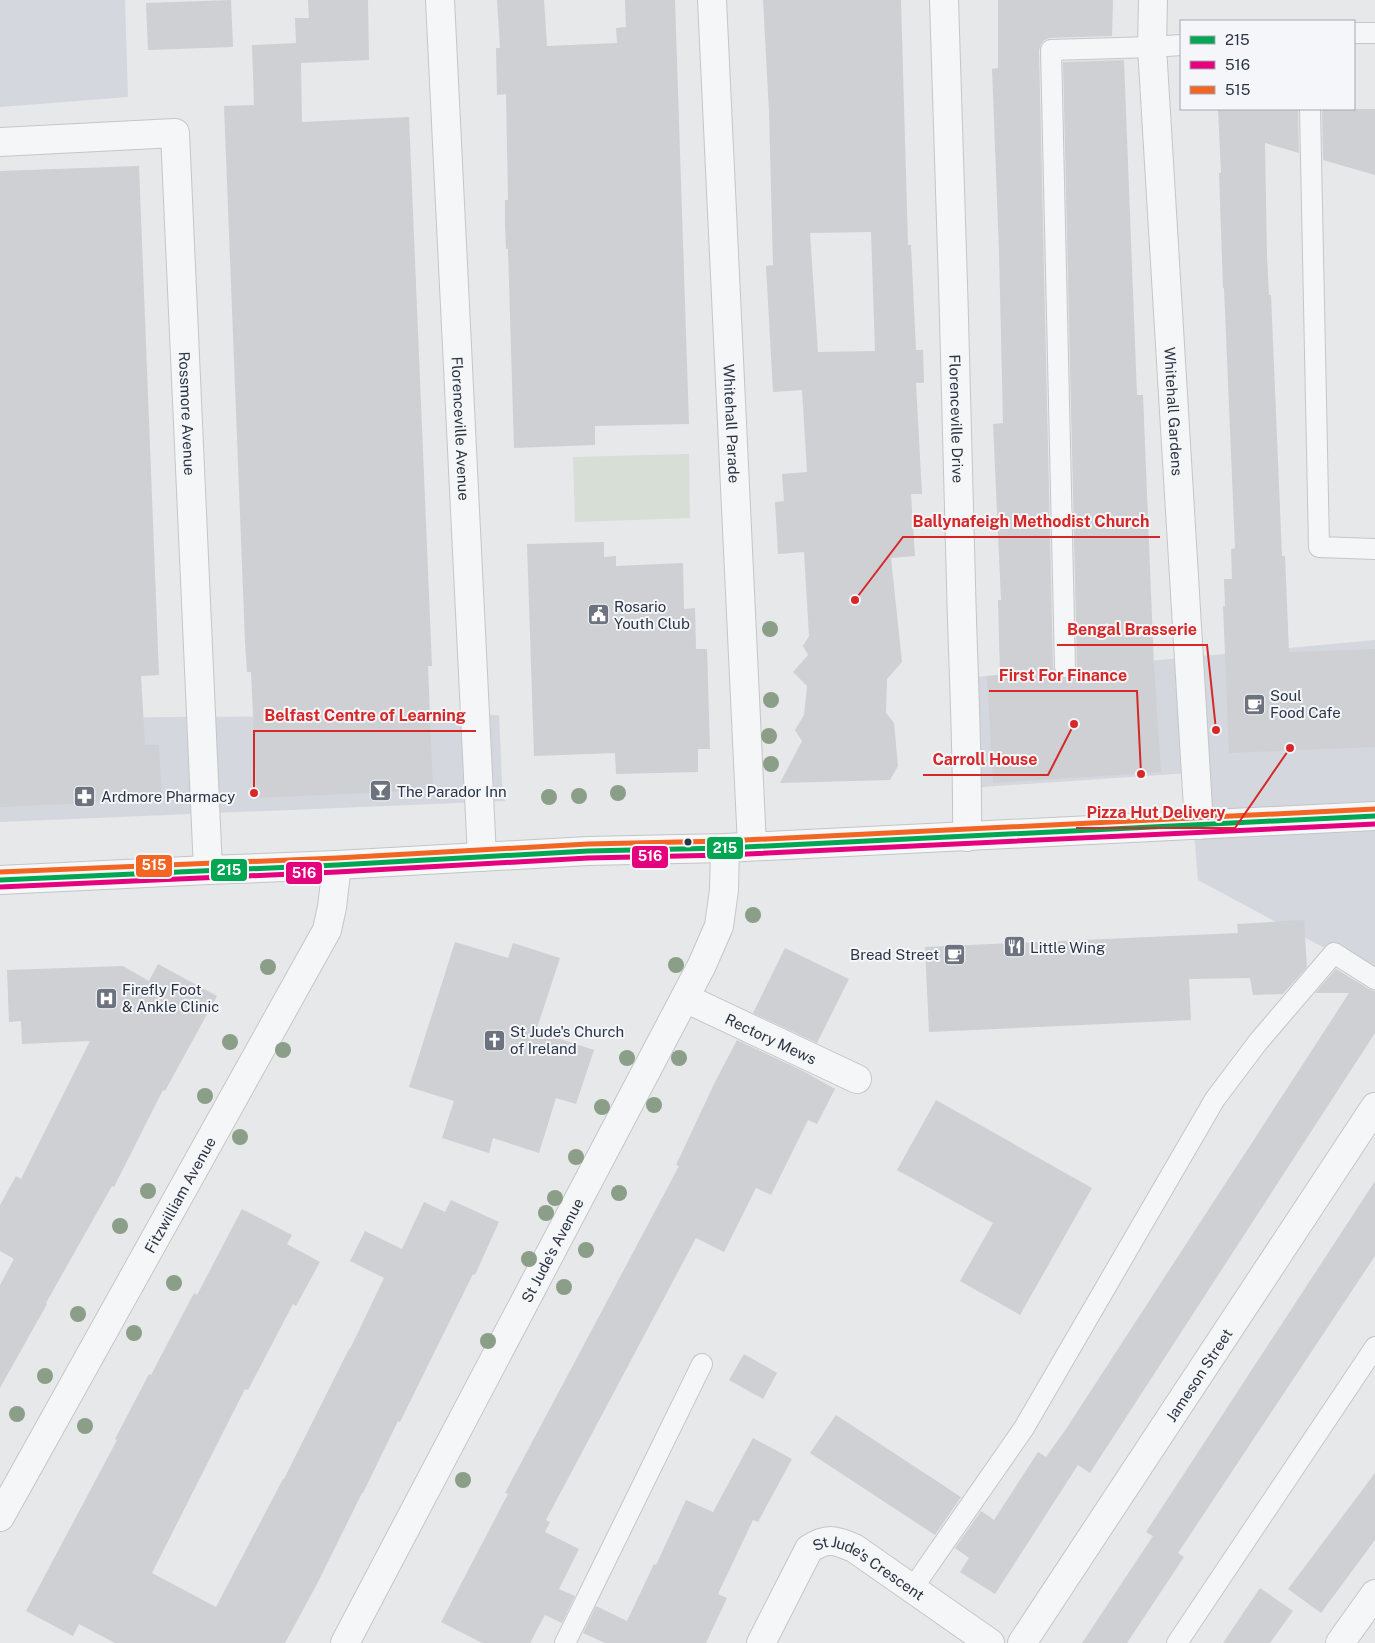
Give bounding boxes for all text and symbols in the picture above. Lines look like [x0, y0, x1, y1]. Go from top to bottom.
legend [1180, 20, 1355, 110]
text: 215 [1225, 31, 1250, 48]
text: 516 [1225, 56, 1250, 73]
text: 515 [1225, 81, 1250, 98]
street label: Whitehall Gardens [1162, 346, 1186, 476]
street label: Rossmore Avenue [176, 351, 199, 476]
street label: Florenceville Drive [947, 354, 967, 483]
street label: Florenceville Avenue [449, 356, 473, 501]
street label: Whitehall Parade [721, 364, 743, 484]
callout: Ballynafeigh Methodist Church [903, 506, 1160, 537]
text: Ballynafeigh Methodist Church [913, 512, 1149, 531]
place label: Rosario Youth Club [614, 598, 690, 632]
public building icon: Rosario Youth Club [586, 603, 610, 627]
callout: Bengal Brasserie [1057, 614, 1207, 645]
text: Bengal Brasserie [1067, 620, 1197, 639]
callout: First For Finance [989, 660, 1137, 691]
text: First For Finance [999, 666, 1127, 685]
place label: Soul Food Cafe [1270, 687, 1341, 721]
cafe icon: Soul Food Cafe [1242, 692, 1266, 716]
callout: Belfast Centre of Learning [254, 700, 476, 731]
text: Belfast Centre of Learning [264, 706, 466, 725]
callout: Carroll House [923, 744, 1048, 775]
text: Carroll House [932, 750, 1038, 769]
bar icon: The Parador Inn [369, 779, 393, 803]
place label: The Parador Inn [397, 783, 507, 800]
pharmacy icon: Ardmore Pharmacy [73, 784, 97, 808]
place label: Ardmore Pharmacy [101, 788, 235, 805]
callout: Pizza Hut Delivery [1076, 797, 1235, 828]
text: Pizza Hut Delivery [1086, 803, 1226, 822]
line badge: 215 [706, 836, 744, 860]
unlabelled marker [683, 837, 693, 847]
text: 215 [713, 840, 737, 856]
line badge: 516 [631, 845, 669, 869]
text: 516 [638, 848, 662, 864]
line badge: 515 [135, 854, 173, 878]
text: 515 [142, 857, 166, 873]
line badge: 215 [210, 858, 248, 882]
line badge: 516 [285, 861, 323, 885]
text: 215 [217, 862, 241, 878]
text: 516 [292, 865, 316, 881]
restaurant icon: Little Wing [1002, 935, 1026, 959]
place label: Little Wing [1030, 939, 1105, 956]
cafe icon: Bread Street [943, 942, 967, 966]
place label: Bread Street [850, 946, 939, 963]
place label: Firefly Foot & Ankle Clinic [122, 981, 219, 1015]
hospital icon: Firefly Foot & Ankle Clinic [94, 986, 118, 1010]
street label: Rectory Mews [723, 1010, 819, 1067]
place label: St Jude's Church of Ireland [510, 1023, 624, 1057]
church icon: St Jude's Church of Ireland [482, 1028, 506, 1052]
street label: Fitzwilliam Avenue [140, 1134, 219, 1256]
street label: St Jude's Avenue [517, 1195, 586, 1305]
street label: Jameson Street [1162, 1325, 1235, 1425]
street label: St Jude's Crescent [810, 1532, 928, 1603]

